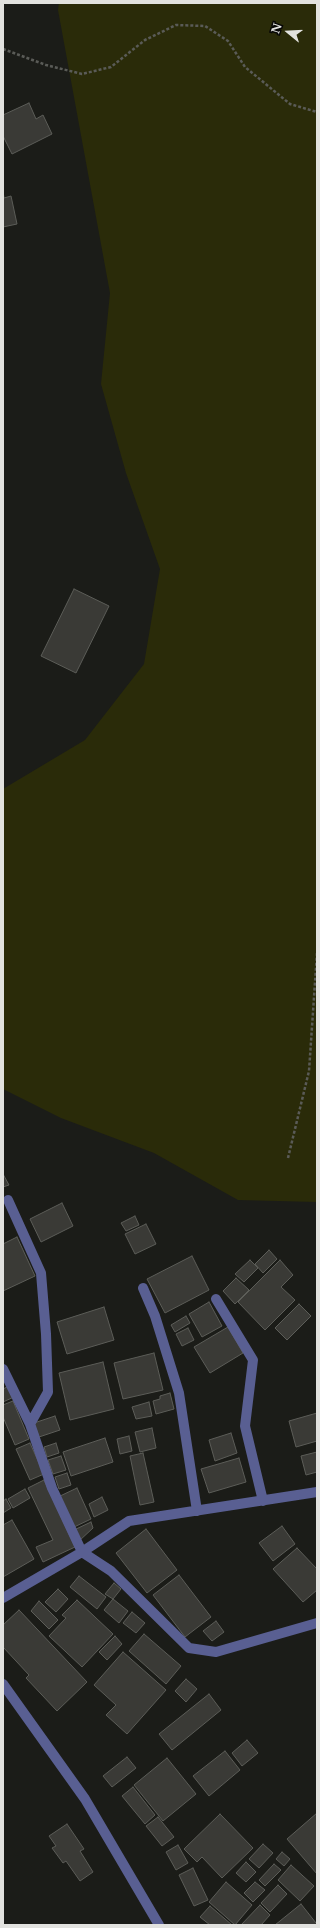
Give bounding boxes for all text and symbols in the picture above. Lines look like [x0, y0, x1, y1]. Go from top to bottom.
north arrow [268, 12, 308, 52]
text: N [268, 21, 285, 35]

